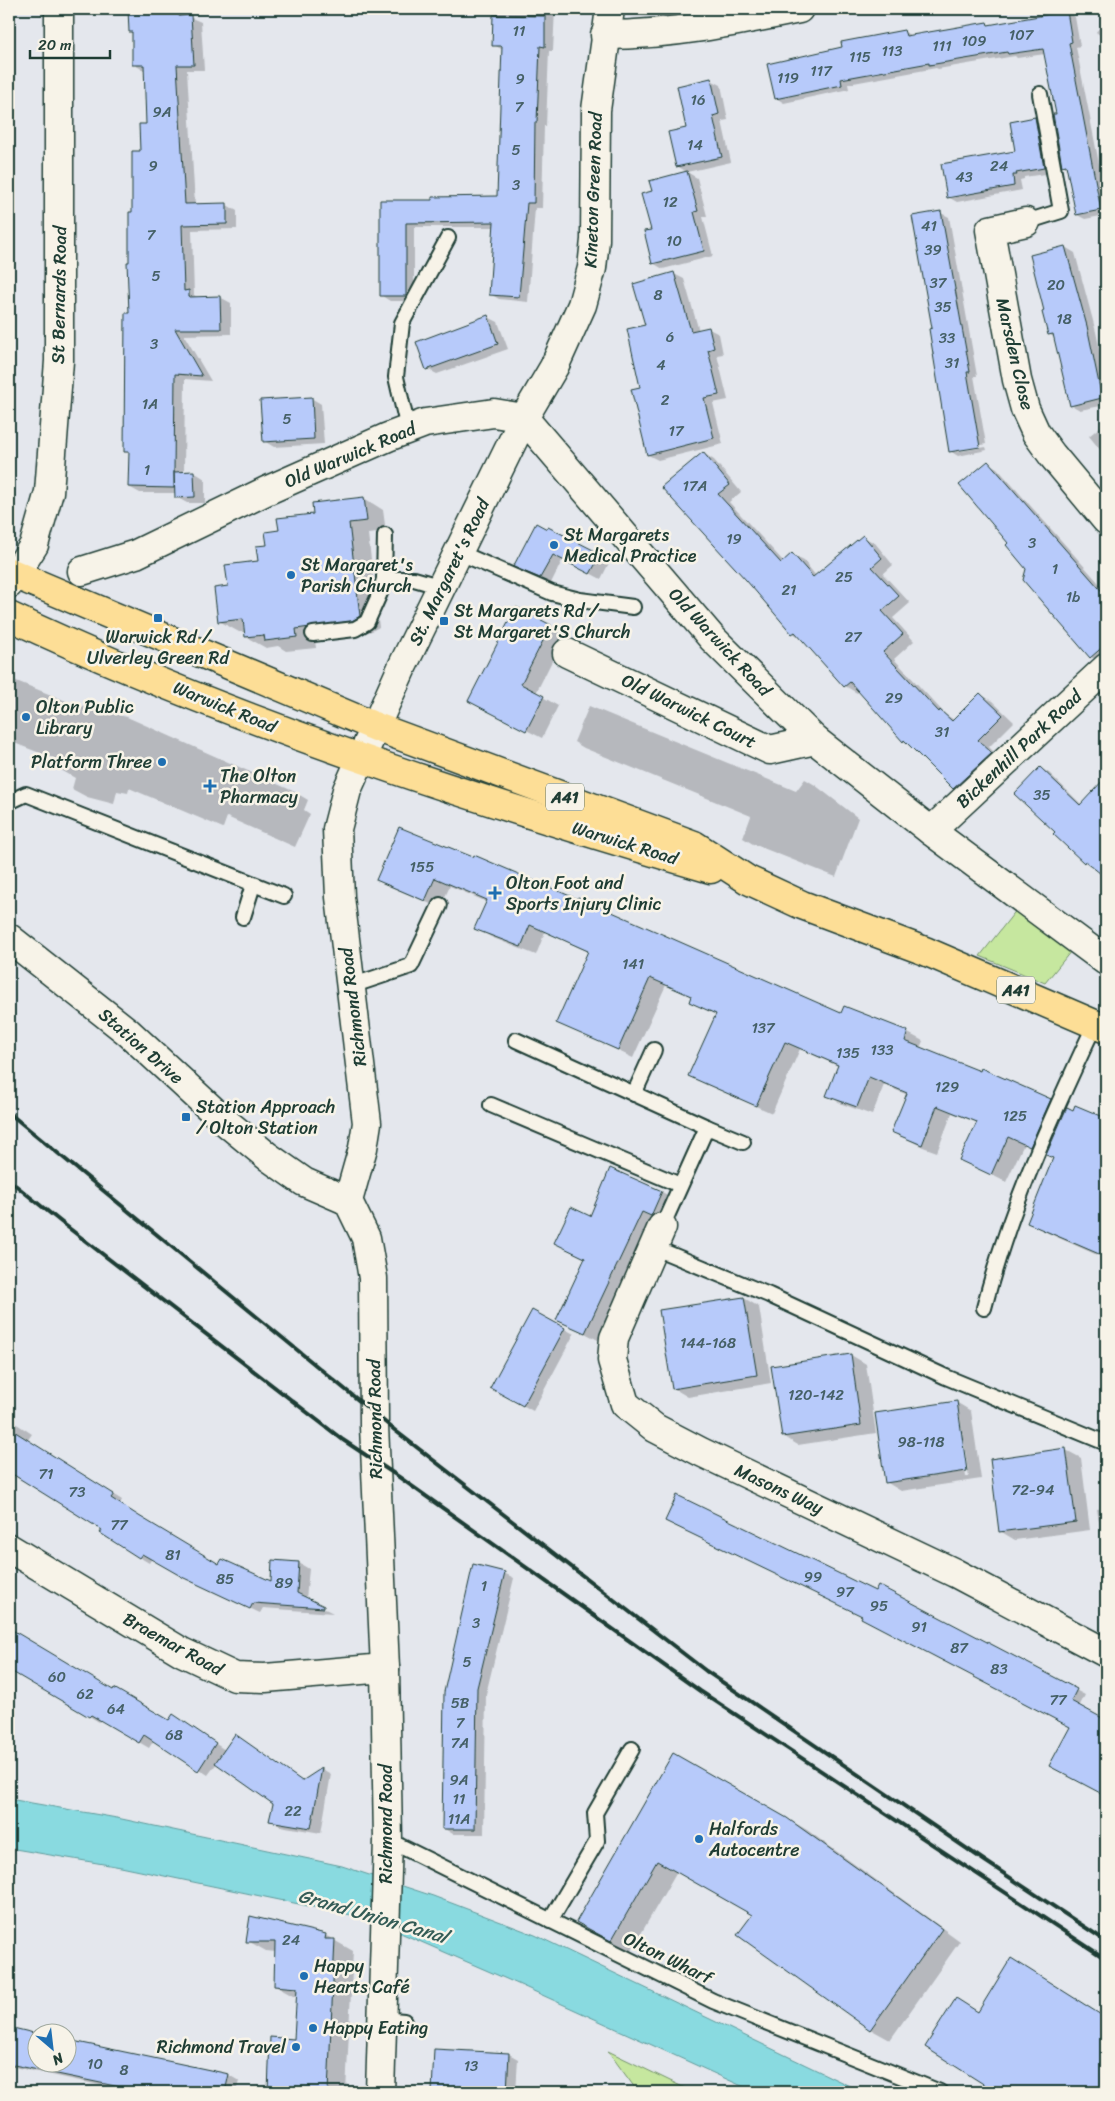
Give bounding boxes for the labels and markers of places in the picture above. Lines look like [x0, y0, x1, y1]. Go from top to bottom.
place label: St Margarets Medical Practice [564, 519, 697, 572]
marker: St Margarets Medical Practice [548, 539, 560, 551]
place label: St Margaret's Parish Church [301, 549, 413, 602]
marker: St Margaret's Parish Church [285, 569, 297, 581]
place label: St Margarets Rd / St Margaret'S Church [454, 595, 631, 648]
marker: Warwick Rd / Ulverley Green Rd [152, 612, 164, 624]
marker: St Margarets Rd / St Margaret'S Church [438, 615, 450, 627]
place label: Warwick Rd / Ulverley Green Rd [87, 621, 230, 674]
place label: Olton Public Library [36, 691, 134, 744]
marker: Olton Public Library [20, 711, 32, 723]
place label: Platform Three [31, 746, 152, 778]
marker: Platform Three [156, 756, 168, 768]
place label: The Olton Pharmacy [220, 760, 299, 813]
marker: The Olton Pharmacy [204, 780, 216, 792]
place label: Olton Foot and Sports Injury Clinic [506, 867, 662, 920]
marker: Olton Foot and Sports Injury Clinic [488, 886, 502, 900]
place label: Station Approach / Olton Station [196, 1091, 335, 1144]
marker: Station Approach / Olton Station [180, 1111, 192, 1123]
place label: Halfords Autocentre [708, 1813, 799, 1866]
marker: Halfords Autocentre [693, 1833, 705, 1845]
place label: Happy Hearts Café [314, 1950, 410, 2003]
marker: Happy Hearts Café [298, 1970, 310, 1982]
place label: Happy Eating [323, 2012, 428, 2044]
marker: Happy Eating [307, 2022, 319, 2034]
place label: Richmond Travel [157, 2031, 287, 2063]
marker: Richmond Travel [290, 2041, 302, 2053]

